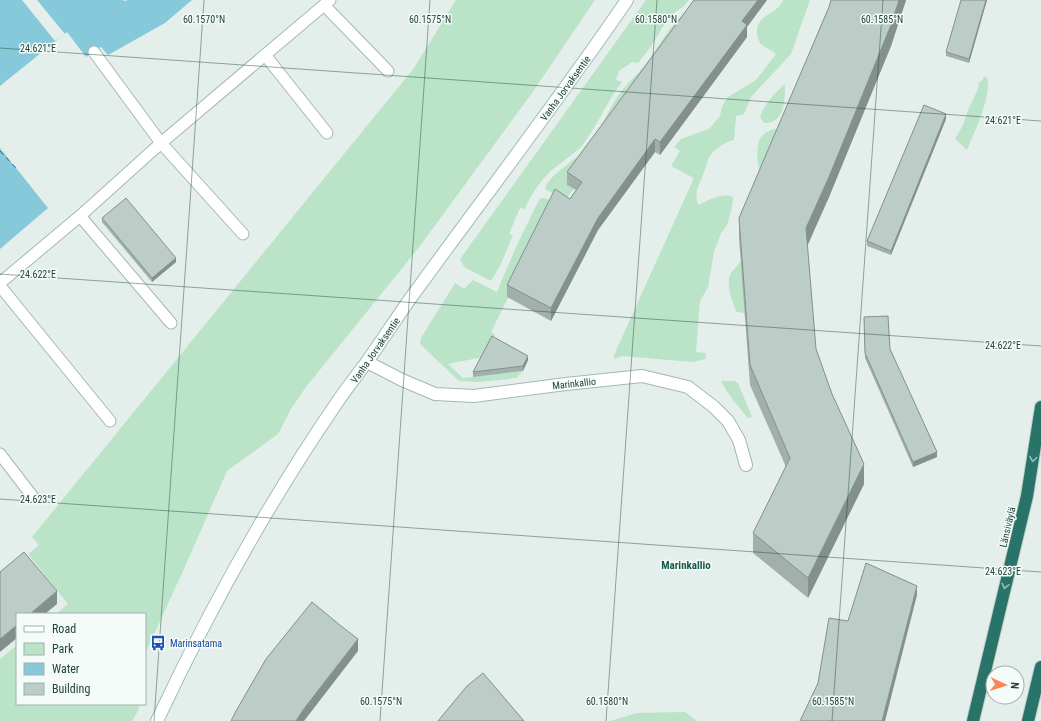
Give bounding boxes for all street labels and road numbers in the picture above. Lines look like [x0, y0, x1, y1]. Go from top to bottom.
street label: Vanha Jorvaksentie [538, 53, 593, 123]
street label: Vanha Jorvaksentie [349, 315, 402, 385]
street label: Marinkallio [552, 376, 596, 391]
street label: Länsiväylä [997, 505, 1018, 549]

